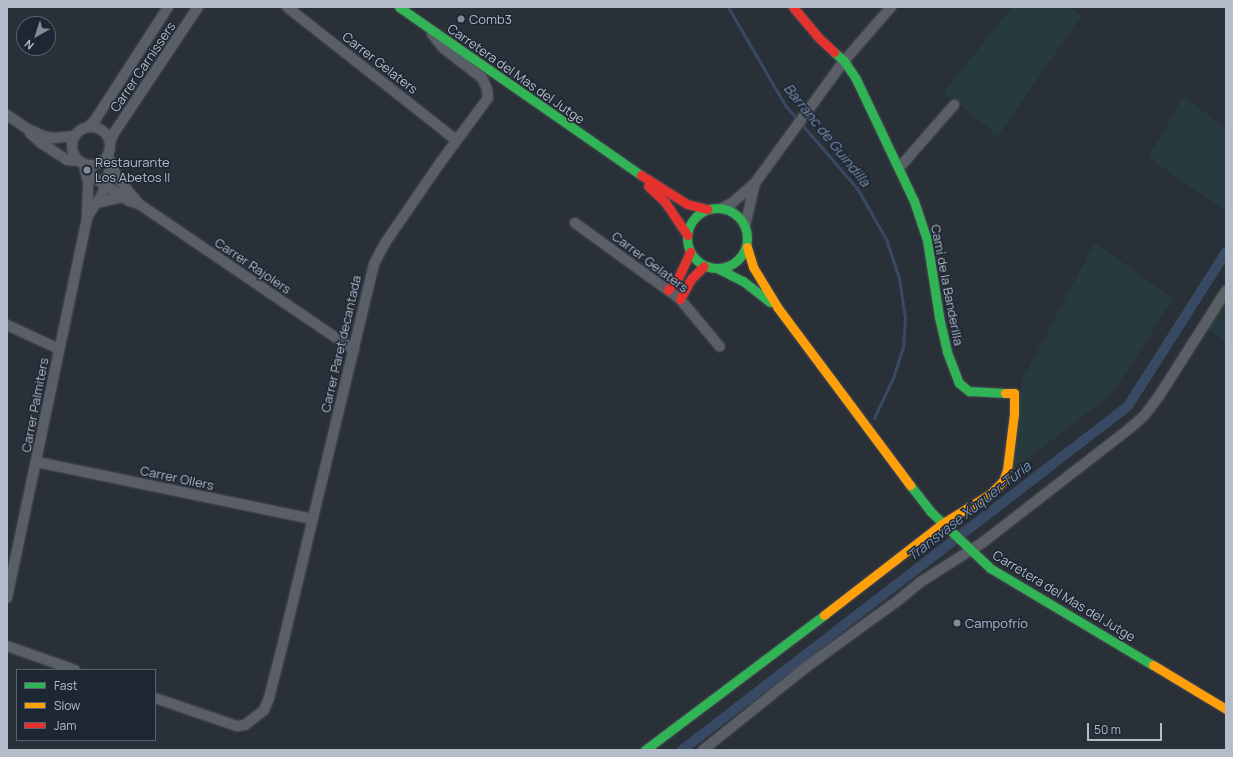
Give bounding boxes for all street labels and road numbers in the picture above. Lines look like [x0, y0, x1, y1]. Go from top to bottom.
street label: Carrer Carnissers [107, 19, 179, 115]
street label: Carretera del Mas del Jutge [444, 21, 588, 127]
street label: Carrer Gelaters [339, 29, 421, 97]
street label: Camí de la Banderilla [928, 223, 966, 347]
street label: Carrer Gelaters [609, 228, 691, 296]
street label: Carrer Rajolers [212, 235, 294, 297]
street label: Carrer Paret decantada [318, 274, 364, 414]
street label: Carrer Palmiters [18, 356, 52, 454]
street label: Carrer Ollers [139, 463, 215, 493]
street label: Carretera del Mas del Jutge [990, 547, 1138, 645]

